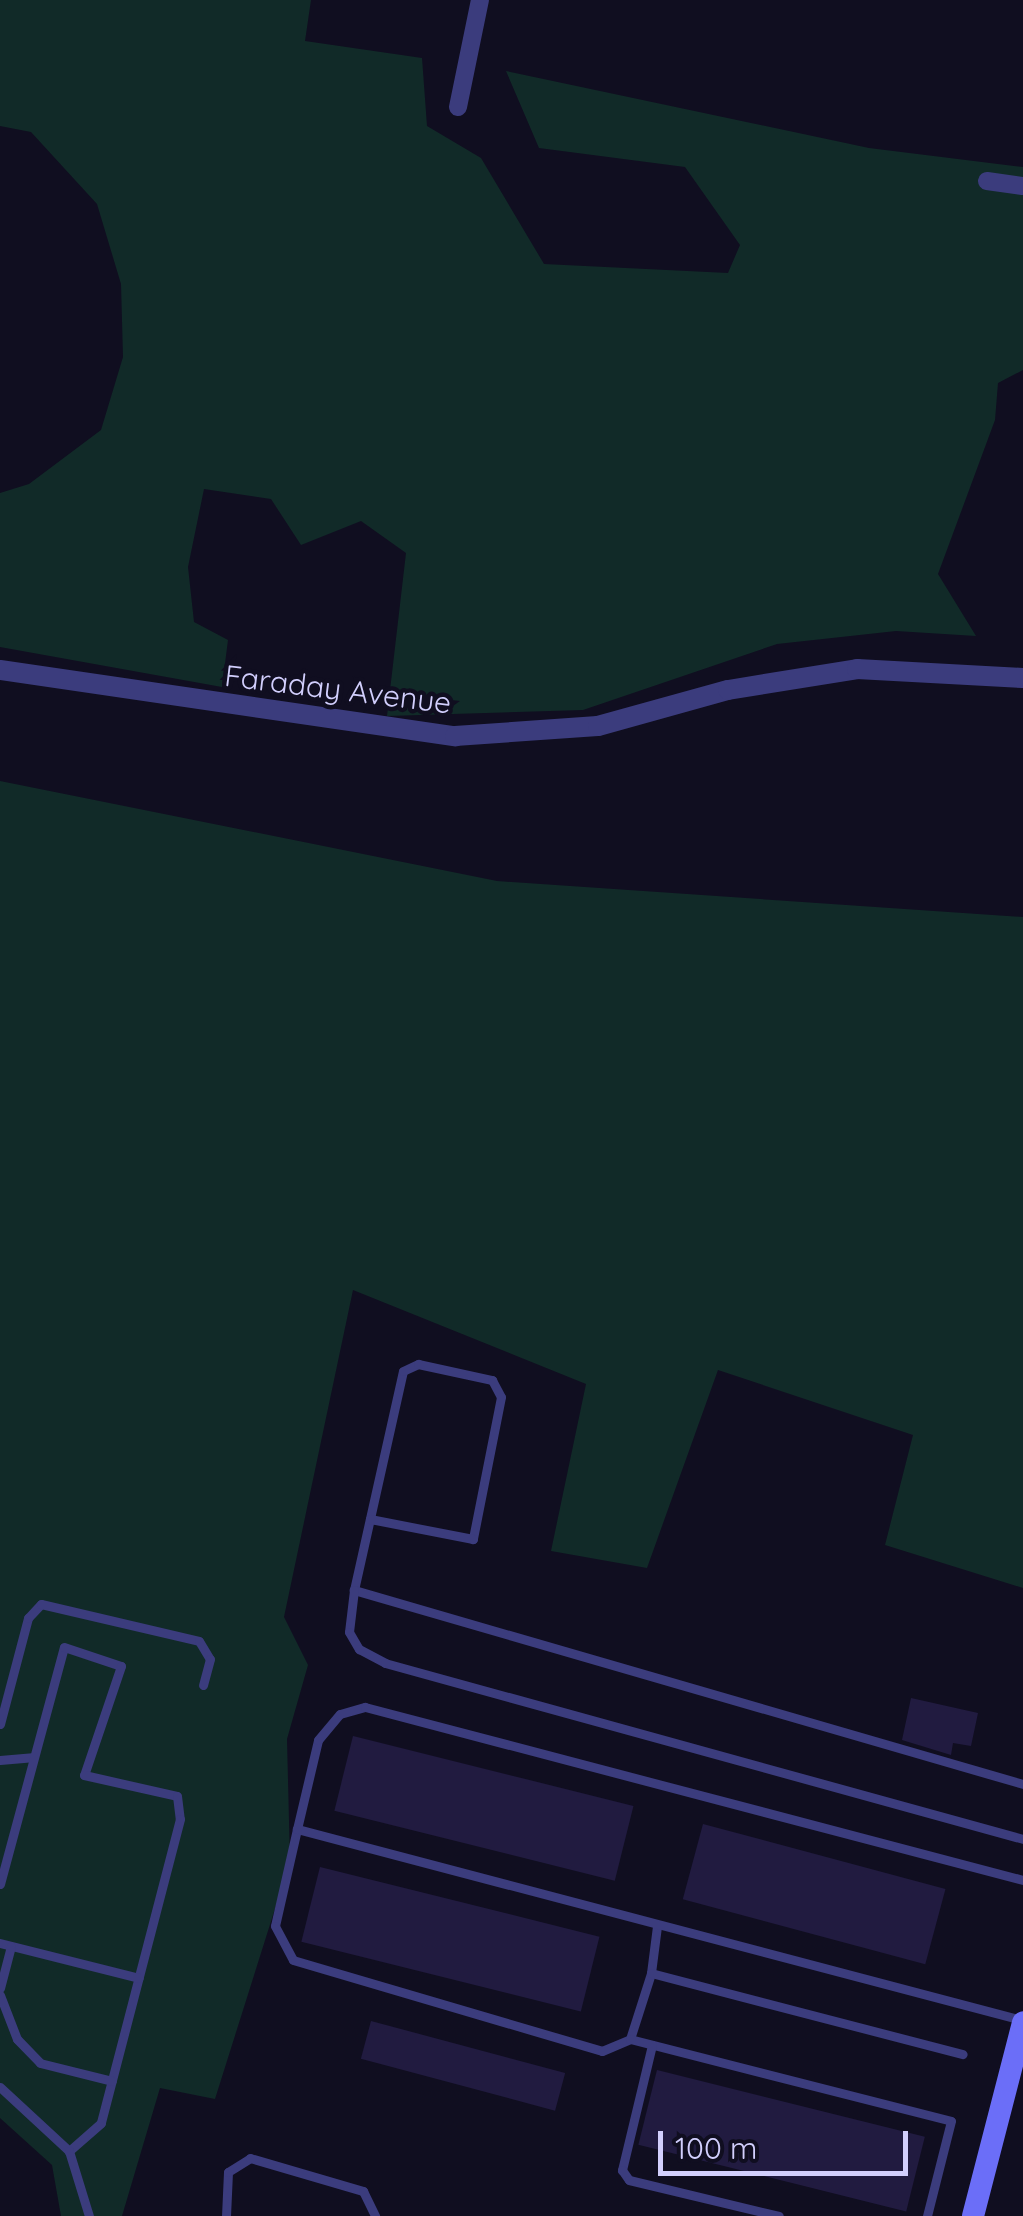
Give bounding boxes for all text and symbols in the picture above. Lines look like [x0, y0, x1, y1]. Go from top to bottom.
street label: Faraday Avenue [223, 657, 453, 721]
scale bar [663, 2111, 913, 2173]
text: 100 m [675, 2129, 757, 2167]

